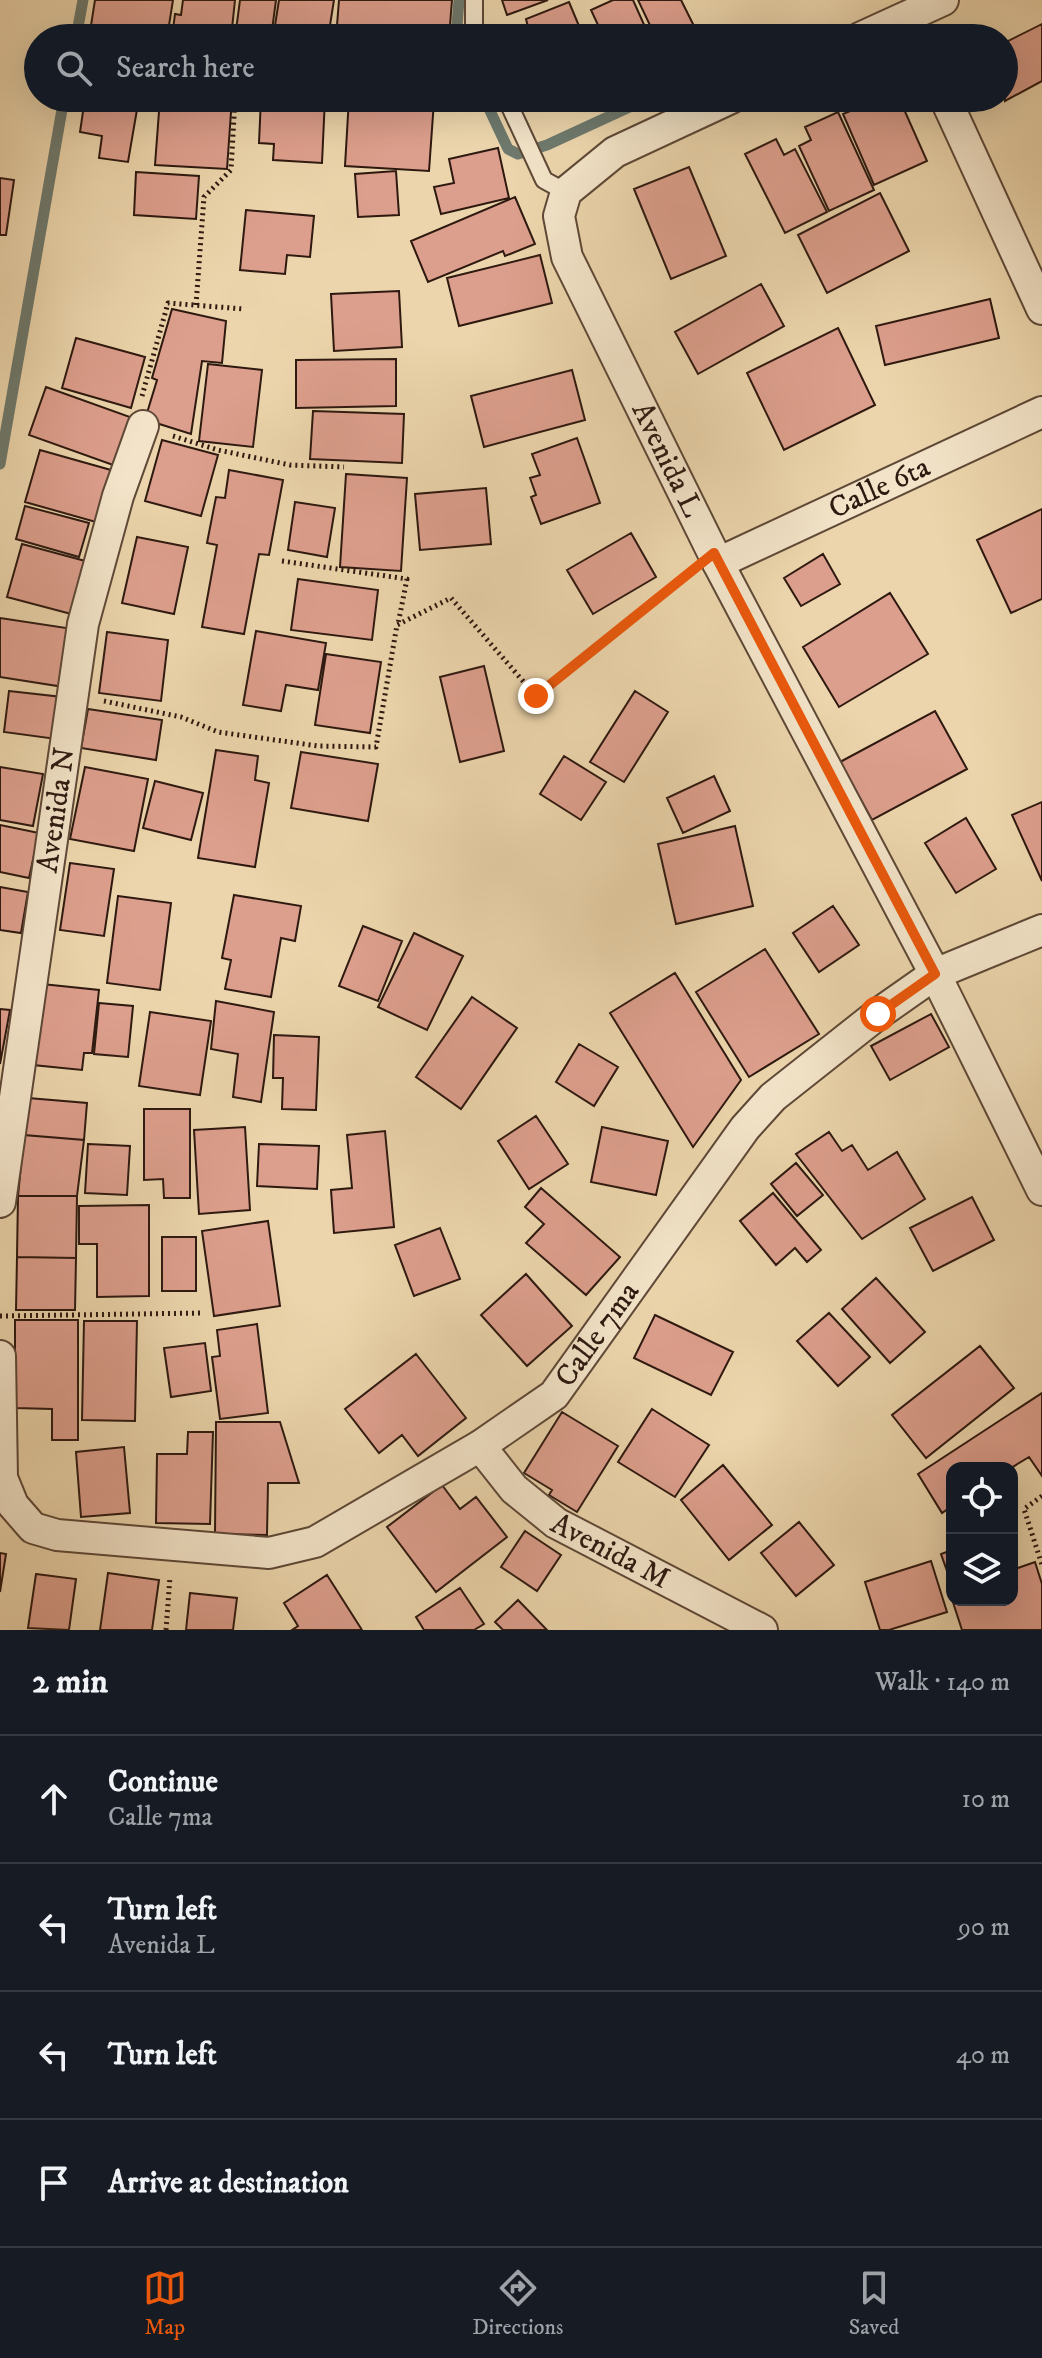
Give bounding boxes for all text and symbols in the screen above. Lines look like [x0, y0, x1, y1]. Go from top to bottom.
search box [24, 24, 1018, 112]
icon: search [52, 46, 96, 90]
text: Search here [116, 50, 255, 87]
street label: Avenida L [623, 396, 711, 523]
street label: Calle 6ta [823, 448, 936, 527]
route end [518, 678, 554, 714]
street label: Avenida N [29, 745, 84, 875]
route start [860, 996, 896, 1032]
street label: Calle 7ma [547, 1274, 648, 1394]
map controls [946, 1462, 1018, 1606]
button: locate [946, 1462, 1018, 1534]
street label: Avenida M [544, 1505, 676, 1597]
button: layers [946, 1534, 1018, 1606]
text: 2 min [32, 1661, 108, 1703]
text: Walk · 140 m [875, 1666, 1010, 1699]
text: Continue [108, 1764, 218, 1801]
icon: ahead [32, 1777, 76, 1821]
text: 10 m [961, 1783, 1010, 1816]
text: Calle 7ma [108, 1801, 212, 1834]
text: Turn left [108, 1892, 217, 1929]
icon: left [32, 1905, 76, 1949]
text: 90 m [958, 1911, 1010, 1944]
text: Avenida L [108, 1929, 215, 1962]
icon: left [32, 2033, 76, 2077]
text: Turn left [108, 2037, 217, 2074]
text: 40 m [956, 2039, 1010, 2072]
icon: arrive [32, 2161, 76, 2205]
text: Arrive at destination [108, 2165, 349, 2202]
tab: Map [143, 2266, 187, 2341]
tab: Directions [472, 2266, 563, 2341]
tab: Saved [849, 2266, 899, 2341]

